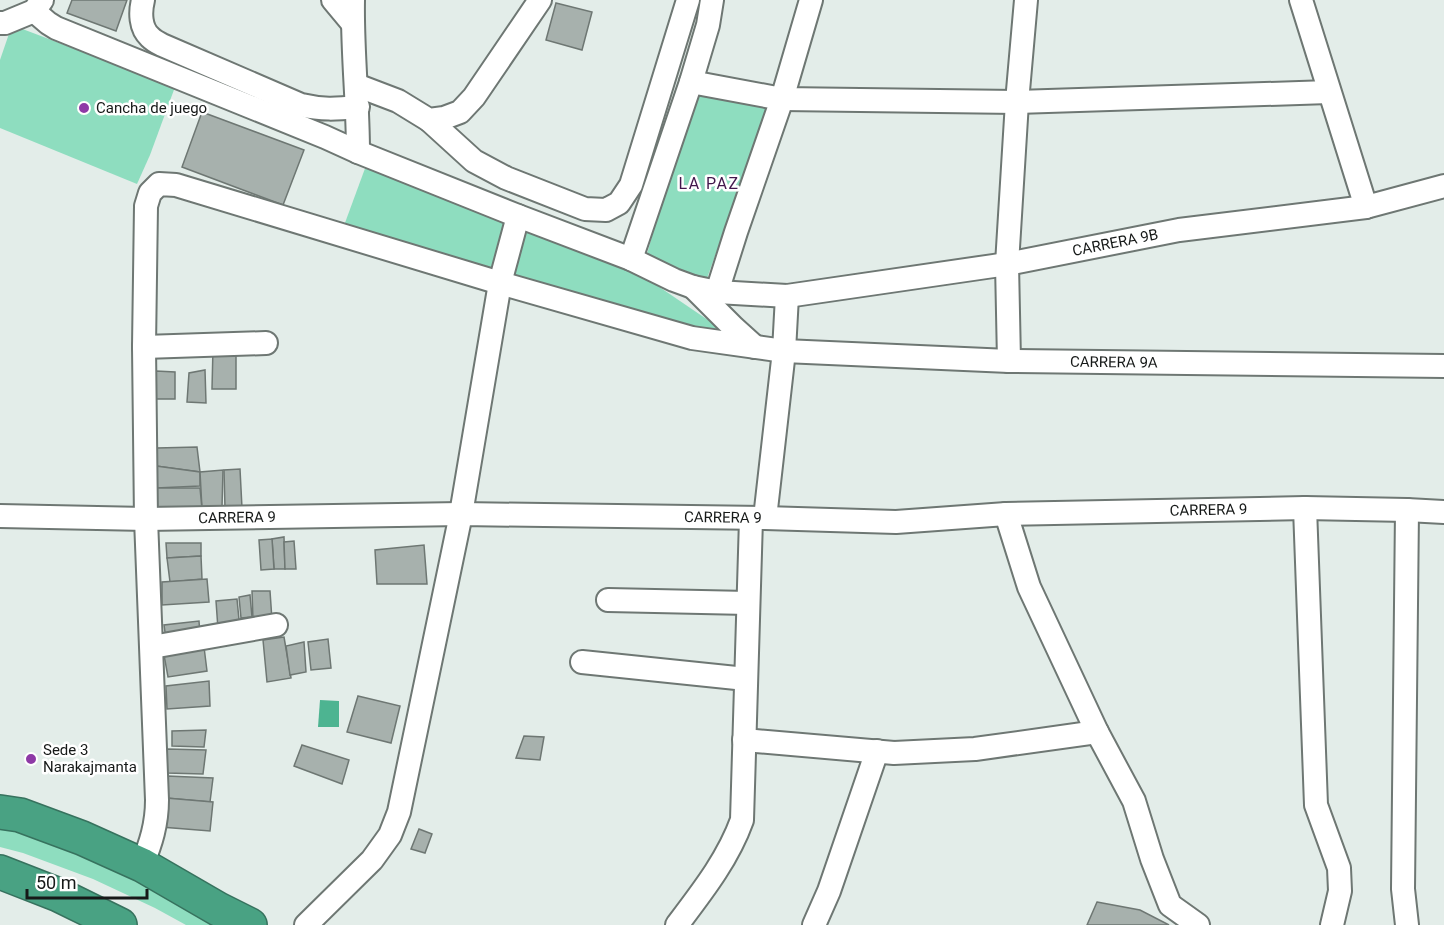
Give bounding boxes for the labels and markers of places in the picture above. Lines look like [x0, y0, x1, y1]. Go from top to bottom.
place label: Cancha de juego [96, 99, 207, 117]
marker: Cancha de juego [77, 101, 91, 115]
place label: Sede 3 Narakajmanta [43, 741, 137, 776]
marker: Sede 3 Narakajmanta [24, 752, 38, 766]

